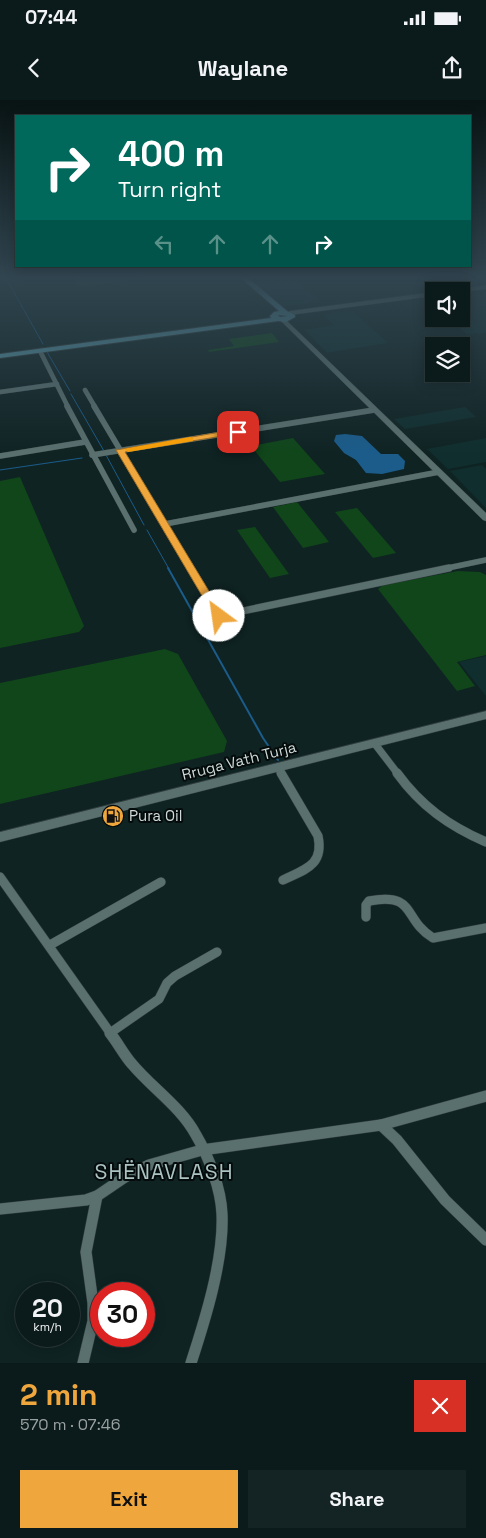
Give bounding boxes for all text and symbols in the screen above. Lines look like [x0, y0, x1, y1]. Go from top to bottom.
text: 07:44 [25, 5, 77, 30]
icon: back [20, 54, 48, 82]
text: Waylane [198, 54, 288, 82]
icon: share [438, 54, 466, 82]
text: 400 m [118, 132, 224, 176]
icon: right [35, 135, 100, 200]
text: Turn right [118, 175, 221, 203]
icon: left [150, 230, 178, 258]
icon: ahead [203, 230, 231, 258]
icon: ahead [256, 230, 284, 258]
icon: right [309, 230, 337, 258]
map controls [425, 282, 470, 382]
button: sound [425, 282, 470, 327]
button: layers [425, 337, 470, 382]
pin [217, 411, 259, 453]
icon: arrive [224, 418, 252, 446]
position arrow [192, 589, 244, 641]
street label: Rruga Vath Turja [180, 737, 299, 784]
fuel station icon: Pura Oil [101, 804, 125, 828]
place label: Pura Oil [129, 806, 182, 825]
district label: SHËNAVLASH [95, 1158, 233, 1185]
speed limit sign: 30 [90, 1282, 155, 1347]
text: 20 [32, 1292, 63, 1324]
text: km/h [33, 1319, 62, 1335]
text: 2 min [20, 1375, 98, 1414]
button: close [414, 1380, 466, 1432]
text: 570 m · 07:46 [20, 1414, 120, 1435]
button: Exit [20, 1470, 238, 1528]
button: Share [248, 1470, 466, 1528]

